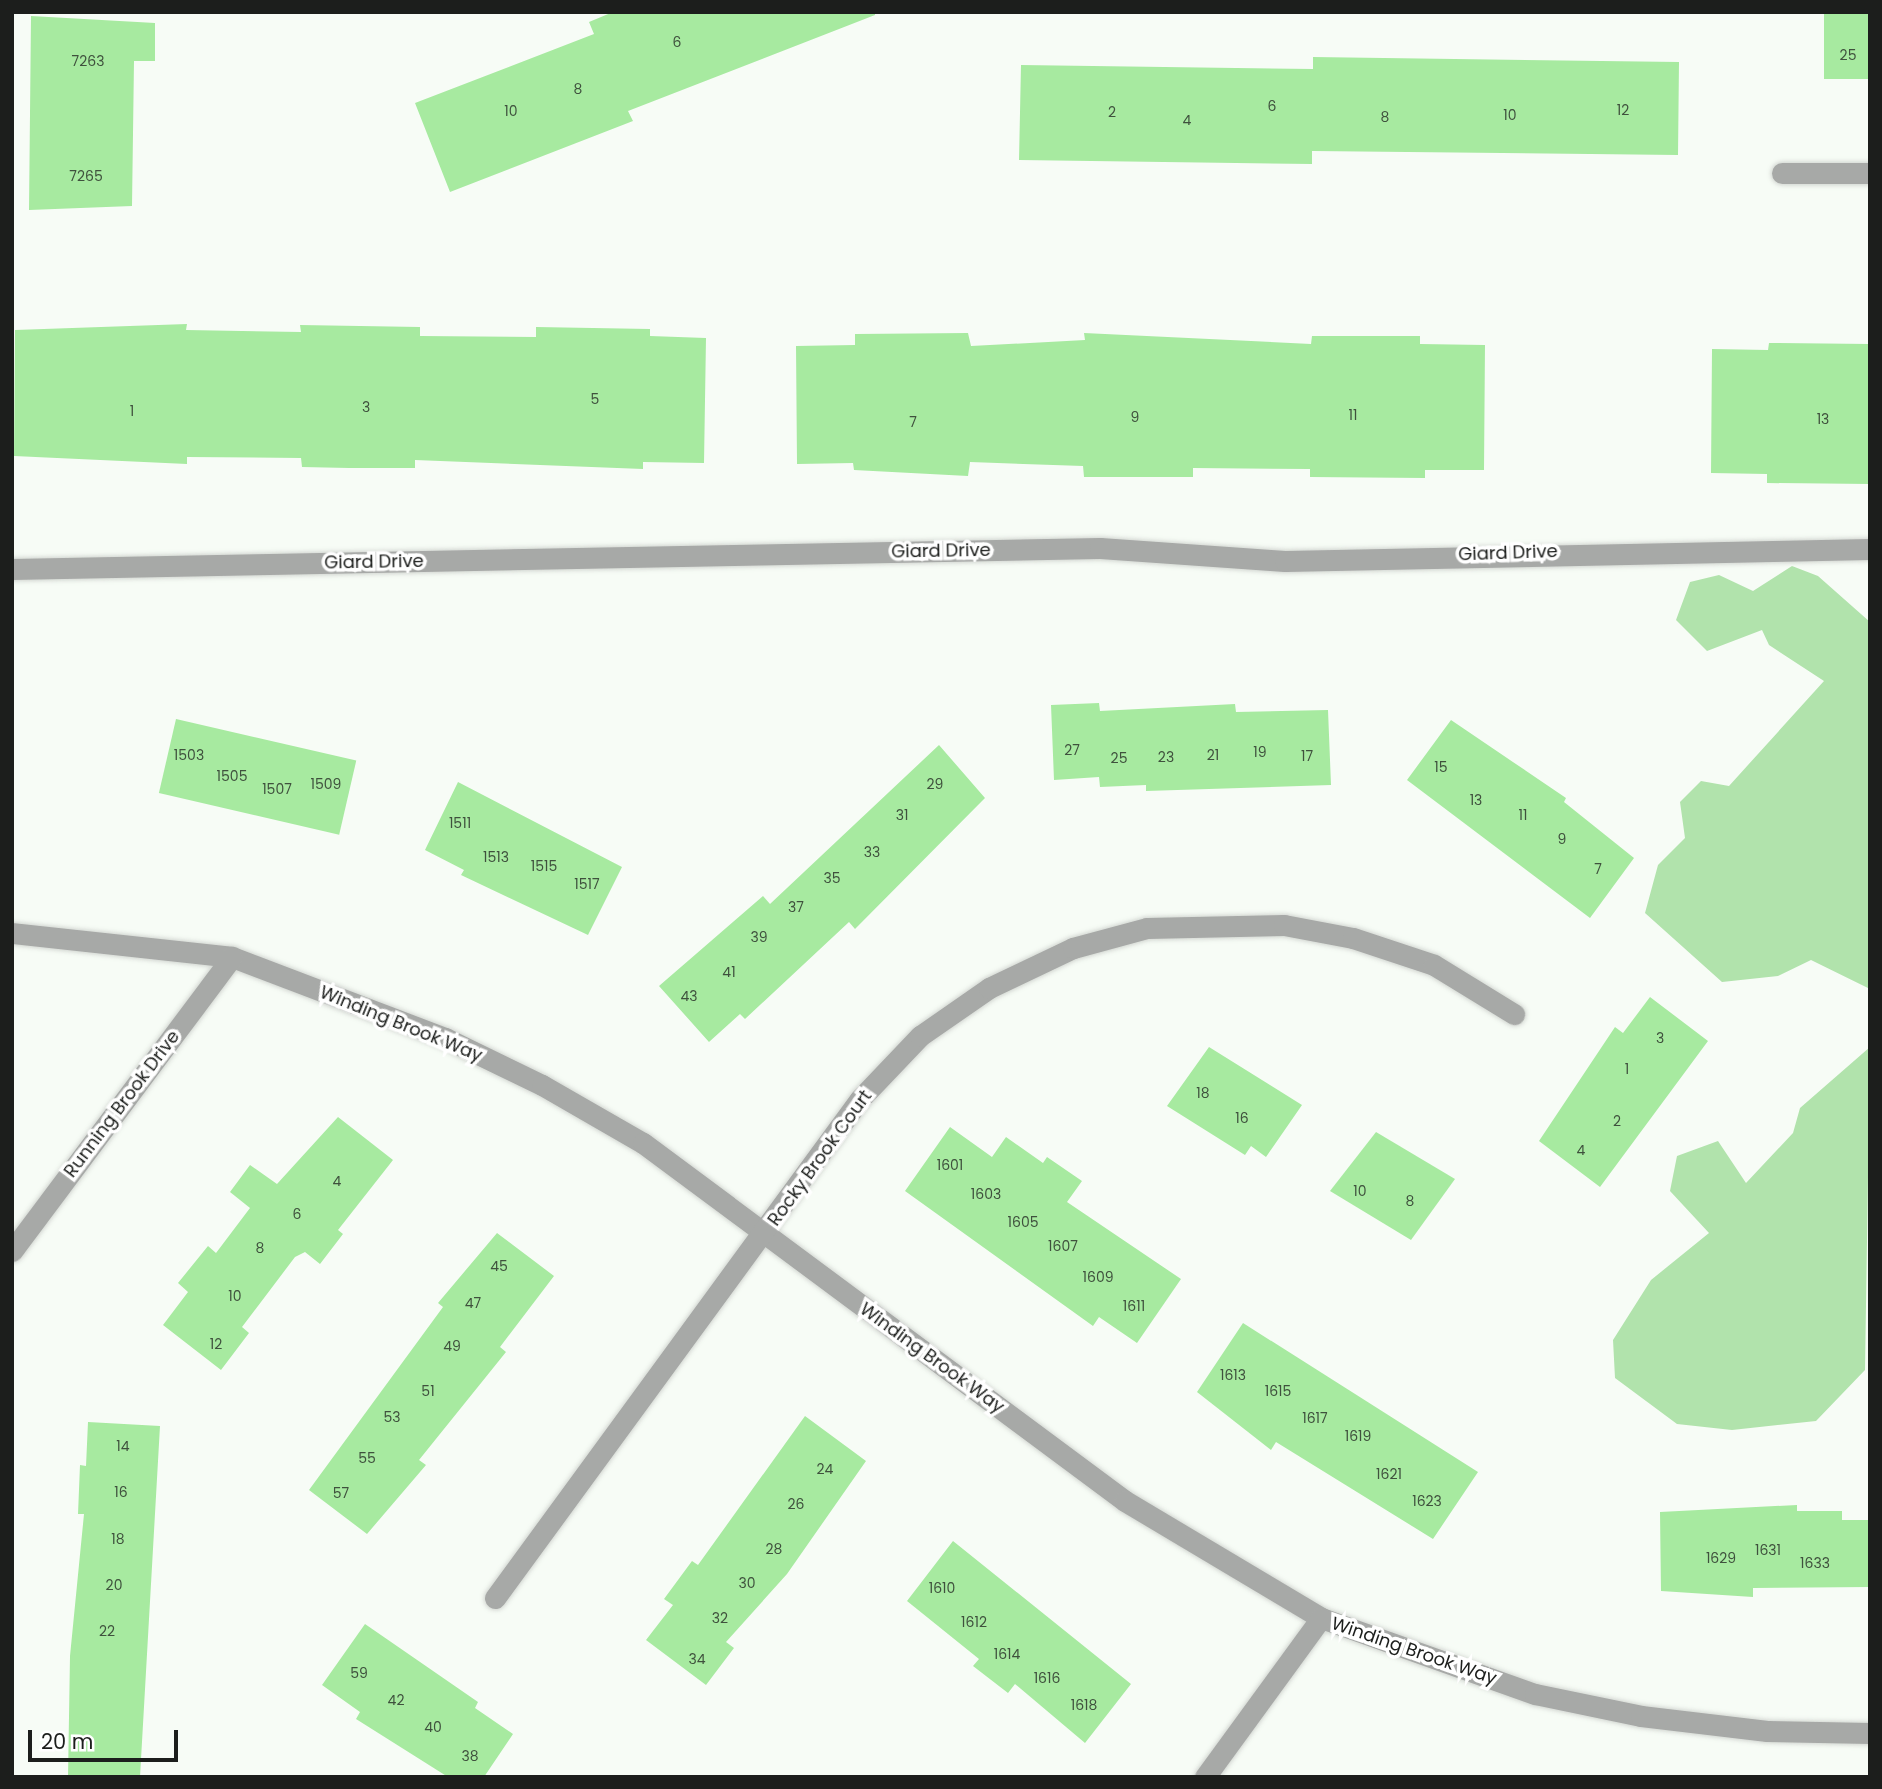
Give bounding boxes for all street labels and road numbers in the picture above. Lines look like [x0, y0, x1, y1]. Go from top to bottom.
street label: Giard Drive [891, 539, 991, 563]
street label: Giard Drive [1458, 540, 1558, 566]
street label: Giard Drive [324, 550, 424, 574]
street label: Winding Brook Way [317, 982, 485, 1066]
street label: Running Brook Drive [60, 1026, 184, 1182]
street label: Rocky Brook Court [763, 1086, 877, 1230]
street label: Winding Brook Way [856, 1298, 1008, 1418]
street label: Winding Brook Way [1329, 1613, 1499, 1689]

